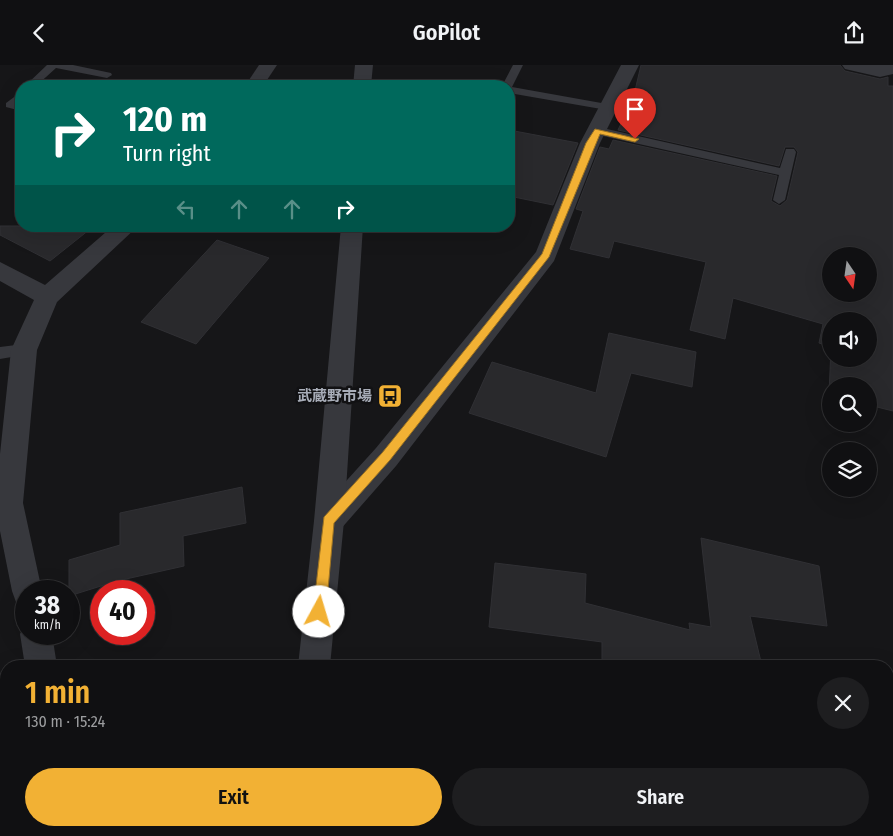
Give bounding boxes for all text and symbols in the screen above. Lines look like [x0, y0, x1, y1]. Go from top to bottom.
icon: back [25, 19, 53, 47]
text: GoPilot [413, 19, 480, 46]
icon: share [840, 19, 868, 47]
pin [614, 88, 656, 139]
icon: arrive [621, 95, 649, 123]
text: 120 m [123, 98, 207, 140]
icon: right [40, 100, 105, 165]
text: Turn right [123, 140, 211, 167]
icon: left [172, 195, 200, 223]
icon: ahead [225, 195, 253, 223]
icon: ahead [278, 195, 306, 223]
icon: right [331, 195, 359, 223]
north arrow [822, 247, 878, 303]
map controls [822, 247, 877, 497]
button: sound [822, 312, 877, 367]
button: search [822, 377, 877, 432]
bus stop icon: 武蔵野市場 [377, 383, 403, 409]
place label: 武蔵野市場 [297, 387, 372, 405]
button: layers [822, 442, 877, 497]
speed limit sign: 40 [90, 580, 155, 645]
position arrow [292, 585, 344, 637]
text: 38 [35, 591, 60, 621]
text: km/h [34, 618, 61, 632]
text: 1 min [25, 675, 90, 711]
button: close [817, 677, 869, 729]
text: 130 m · 15:24 [25, 712, 105, 731]
button: Exit [25, 768, 442, 826]
button: Share [452, 768, 869, 826]

